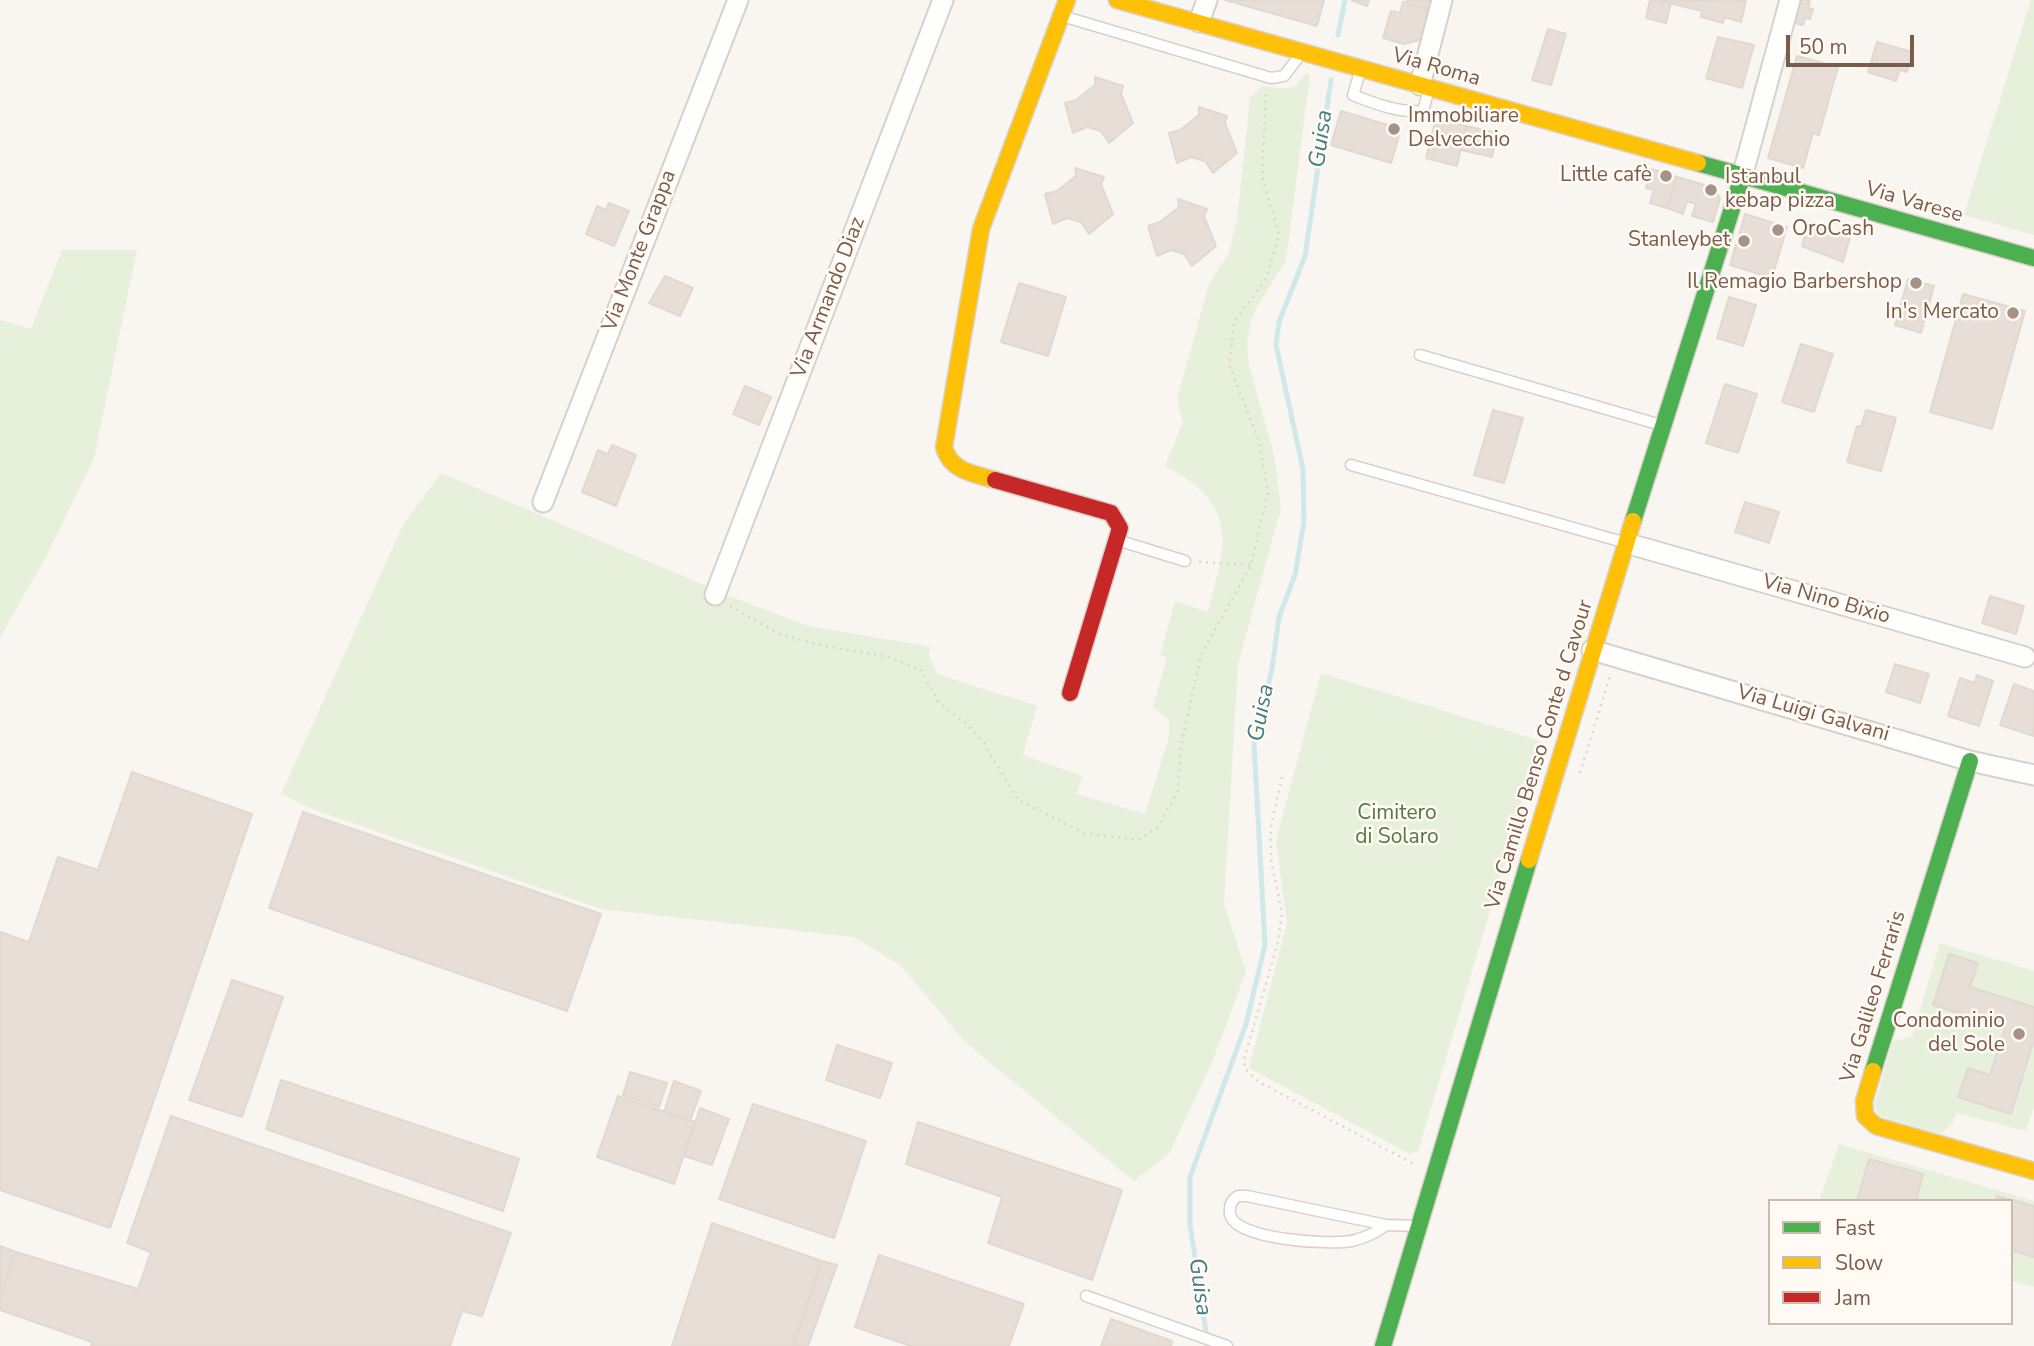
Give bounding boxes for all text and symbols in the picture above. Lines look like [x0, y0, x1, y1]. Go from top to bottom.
scale bar [1789, 21, 1917, 65]
text: 50 m [1799, 33, 1848, 61]
street label: Via Roma [1389, 43, 1483, 93]
place label: Immobiliare Delvecchio [1408, 104, 1519, 154]
water label: Guisa [1304, 108, 1340, 170]
marker: Immobiliare Delvecchio [1386, 121, 1402, 137]
place label: Little cafè [1560, 163, 1652, 189]
place label: Istanbul kebap pizza [1725, 165, 1835, 215]
street label: Via Monte Grappa [598, 167, 682, 335]
marker: Little cafè [1658, 168, 1674, 184]
street label: Via Varese [1862, 177, 1966, 229]
marker: Istanbul kebap pizza [1703, 182, 1719, 198]
street label: Via Armando Diaz [787, 214, 871, 382]
place label: OroCash [1792, 217, 1874, 243]
marker: OroCash [1770, 222, 1786, 238]
place label: Stanleybet [1628, 228, 1730, 254]
marker: Stanleybet [1736, 233, 1752, 249]
place label: Il Remagio Barbershop [1687, 270, 1902, 296]
marker: Il Remagio Barbershop [1908, 275, 1924, 291]
place label: In's Mercato [1885, 300, 1999, 326]
marker: In's Mercato [2005, 305, 2021, 321]
street label: Via Nino Bixio [1759, 570, 1893, 630]
street label: Via Camillo Benso Conte d Cavour [1481, 597, 1599, 913]
street label: Via Luigi Galvani [1734, 680, 1892, 748]
water label: Guisa [1243, 682, 1281, 744]
park label: Cimitero di Solaro [1355, 801, 1439, 851]
street label: Via Galileo Ferraris [1836, 908, 1912, 1086]
place label: Condominio del Sole [1893, 1009, 2005, 1059]
marker: Condominio del Sole [2011, 1026, 2027, 1042]
legend [1768, 1199, 2013, 1325]
text: Fast [1835, 1214, 1875, 1242]
text: Slow [1835, 1249, 1883, 1277]
water label: Guisa [1181, 1256, 1217, 1318]
text: Jam [1835, 1284, 1871, 1312]

